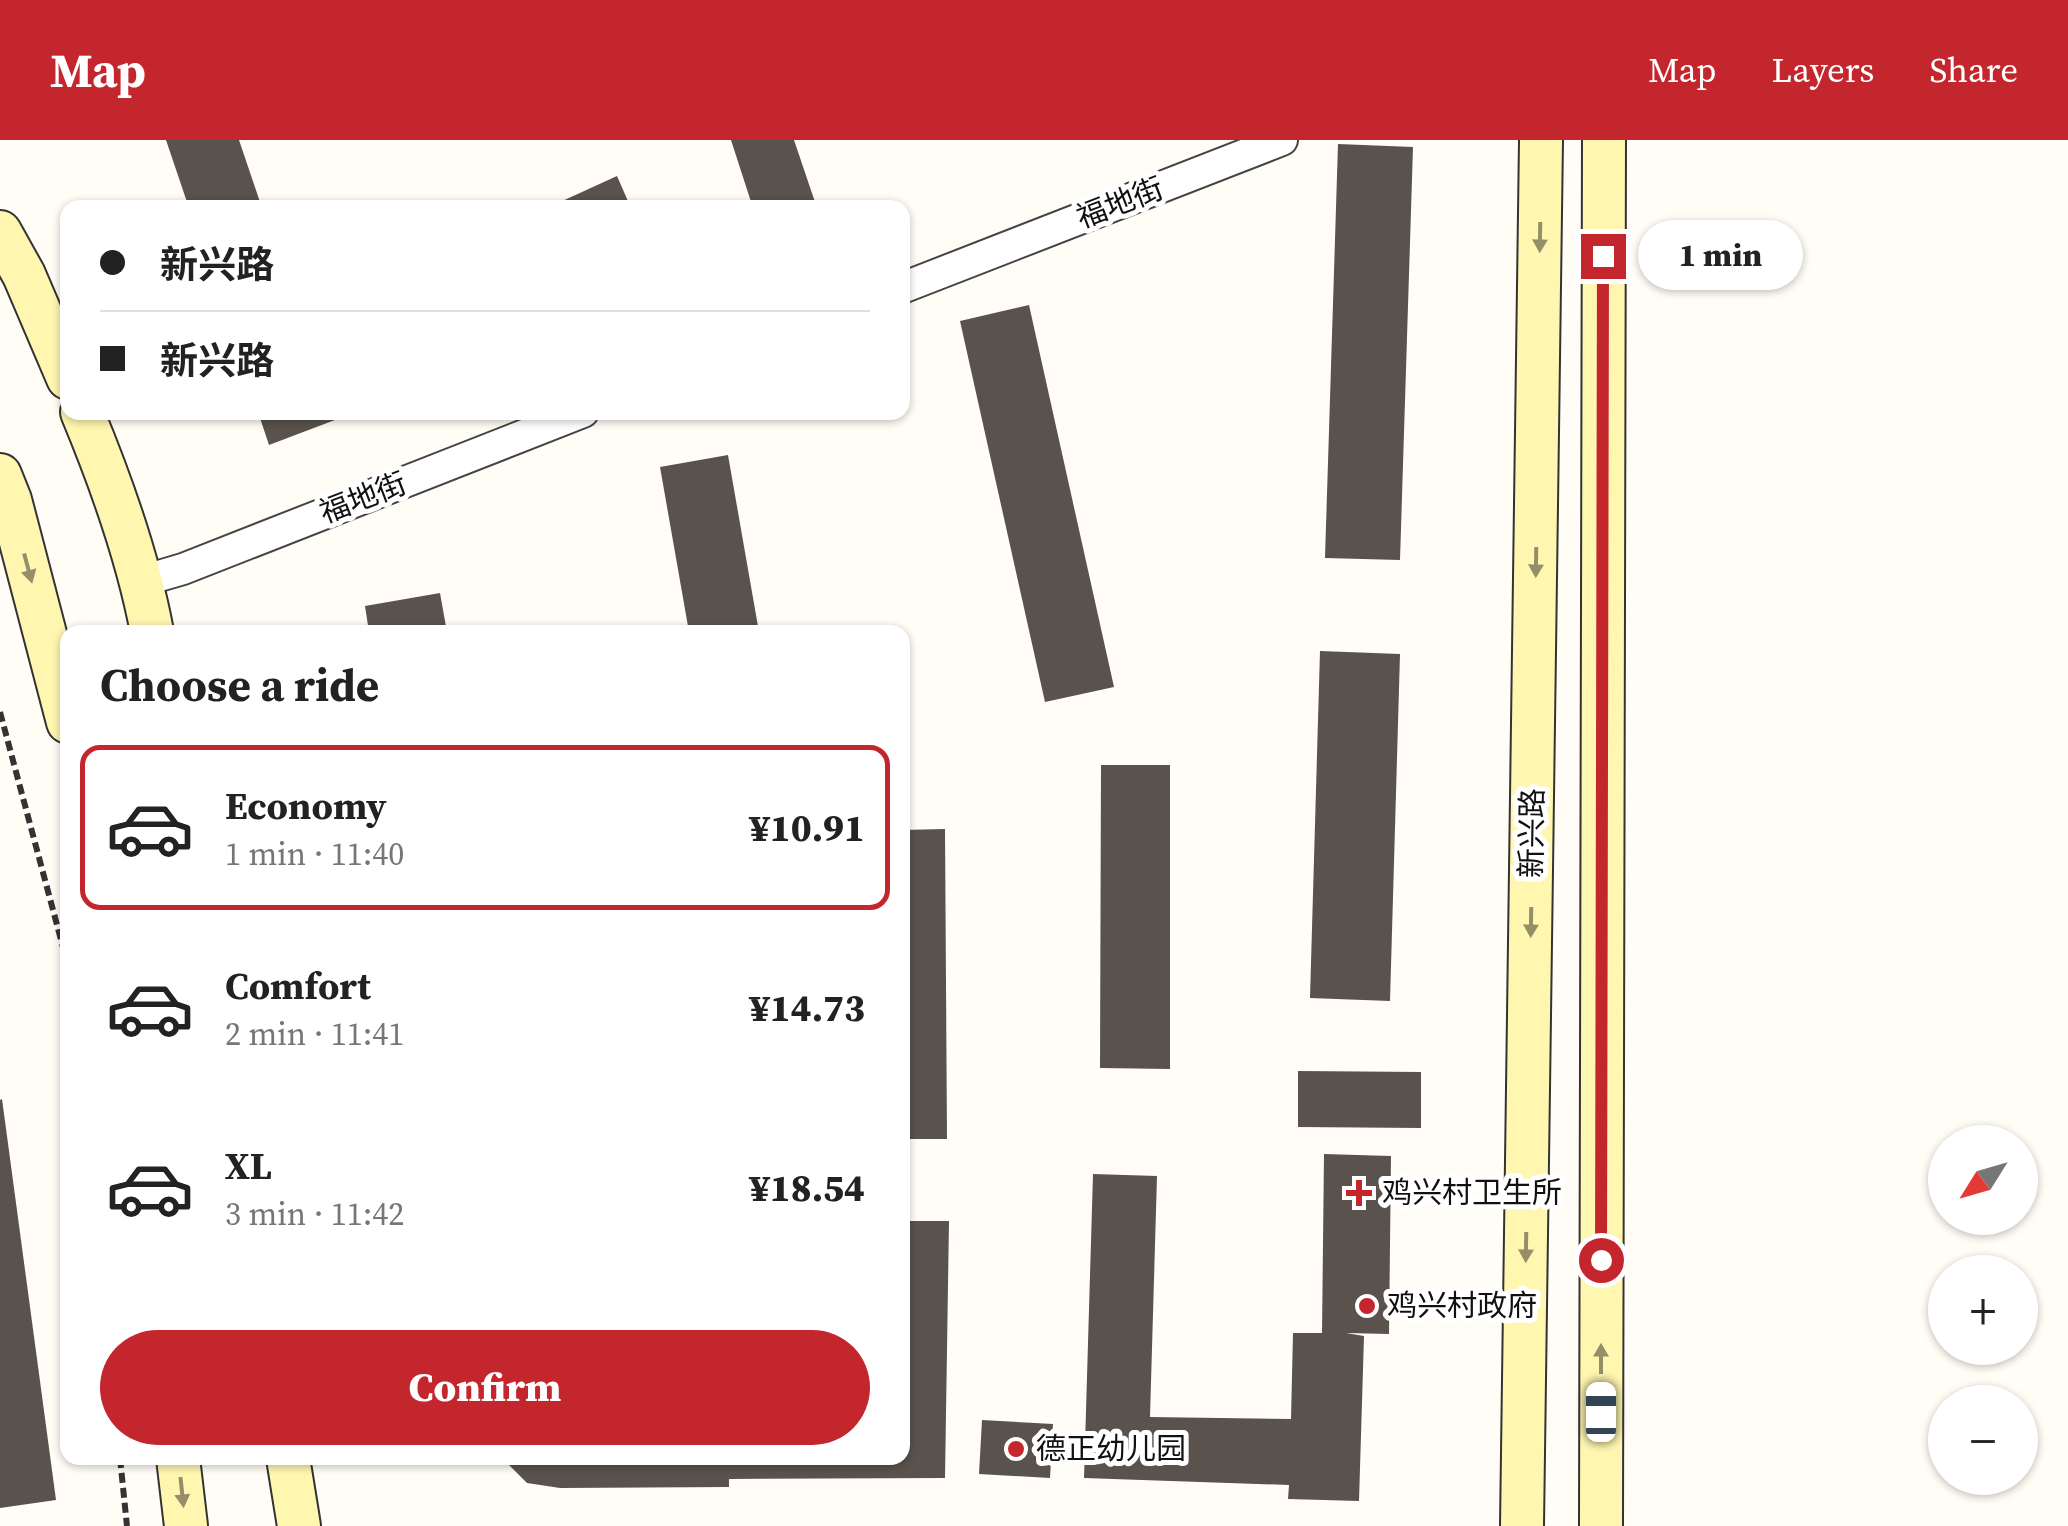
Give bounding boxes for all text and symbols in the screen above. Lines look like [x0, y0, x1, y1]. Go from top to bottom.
text: Map [50, 37, 146, 103]
text: Map [1648, 46, 1716, 94]
text: Layers [1771, 46, 1874, 94]
text: Share [1929, 46, 2018, 94]
street label: 福地街 [1070, 167, 1169, 238]
callout: 1 min [1638, 221, 1803, 291]
one-way arrow [1532, 222, 1548, 254]
text: 1 min [1679, 233, 1762, 277]
route end [1581, 234, 1626, 279]
text: 新兴路 [160, 239, 274, 291]
text: 新兴路 [160, 335, 274, 387]
street label: 福地街 [313, 462, 412, 533]
one-way arrow [1527, 547, 1543, 579]
one-way arrow [20, 553, 36, 584]
text: Choose a ride [100, 654, 379, 716]
text: Economy [225, 780, 387, 832]
icon: car [105, 783, 195, 873]
street label: 新兴路 [1510, 788, 1553, 878]
text: ¥10.91 [749, 802, 865, 854]
text: 1 min · 11:40 [225, 832, 404, 876]
one-way arrow [1522, 907, 1538, 939]
text: Comfort [225, 960, 371, 1012]
icon: car [105, 963, 195, 1053]
text: ¥14.73 [749, 982, 865, 1034]
text: 2 min · 11:41 [225, 1012, 404, 1056]
north arrow [1928, 1125, 2038, 1235]
map controls [1928, 1125, 2038, 1495]
text: XL [225, 1140, 272, 1192]
icon: car [105, 1143, 195, 1233]
text: ¥18.54 [749, 1162, 865, 1214]
place label: 鸡兴村卫生所 [1382, 1172, 1562, 1213]
marker: 鸡兴村卫生所 [1346, 1180, 1372, 1206]
text: 3 min · 11:42 [225, 1192, 404, 1236]
one-way arrow [1518, 1232, 1534, 1264]
route start [1579, 1238, 1624, 1283]
button: + [1928, 1255, 2038, 1365]
place label: 鸡兴村政府 [1387, 1285, 1537, 1326]
marker: 鸡兴村政府 [1356, 1295, 1378, 1317]
button: Confirm [100, 1330, 870, 1445]
one-way arrow [1593, 1342, 1609, 1374]
car [1586, 1382, 1616, 1442]
button: − [1928, 1385, 2038, 1495]
place label: 德正幼儿园 [1036, 1428, 1186, 1469]
marker: 德正幼儿园 [1005, 1438, 1027, 1460]
one-way arrow [174, 1476, 190, 1508]

